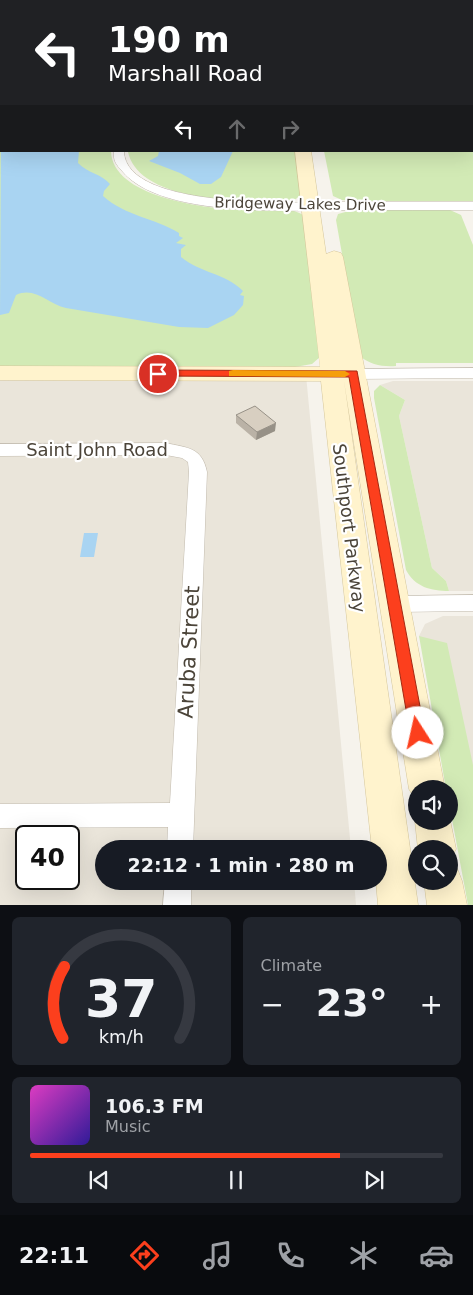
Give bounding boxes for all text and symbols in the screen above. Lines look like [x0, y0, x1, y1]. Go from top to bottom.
icon: left [25, 20, 90, 85]
text: 190 m [108, 20, 230, 60]
text: Marshall Road [108, 61, 263, 86]
icon: left [170, 115, 198, 143]
icon: ahead [223, 115, 251, 143]
icon: right [276, 115, 304, 143]
street label: Bridgeway Lakes Drive [214, 194, 386, 214]
pin [137, 353, 179, 395]
icon: arrive [144, 360, 172, 388]
street label: Saint John Road [26, 439, 168, 460]
street label: Southport Parkway [329, 442, 370, 614]
street label: Aruba Street [174, 585, 204, 719]
position arrow [391, 706, 443, 758]
map controls [408, 780, 458, 890]
button: sound [408, 780, 458, 830]
speed limit sign: 40 [15, 825, 80, 890]
button: search [408, 840, 458, 890]
text: 22:12 · 1 min · 280 m [127, 854, 355, 876]
text: Climate [261, 956, 322, 975]
text: 37 [85, 969, 157, 1029]
text: 23° [316, 981, 388, 1025]
text: − [261, 988, 284, 1021]
text: + [420, 988, 443, 1021]
text: km/h [99, 1026, 144, 1047]
text: 106.3 FM [105, 1095, 204, 1117]
text: Music [105, 1117, 151, 1136]
icon: previous [85, 1166, 113, 1194]
icon: pause [222, 1166, 250, 1194]
icon: next [360, 1166, 388, 1194]
icon: directions [127, 1238, 162, 1273]
icon: music [200, 1238, 235, 1273]
icon: phone [273, 1238, 308, 1273]
icon: climate [346, 1238, 381, 1273]
icon: car [419, 1238, 454, 1273]
text: 22:11 [19, 1243, 89, 1268]

